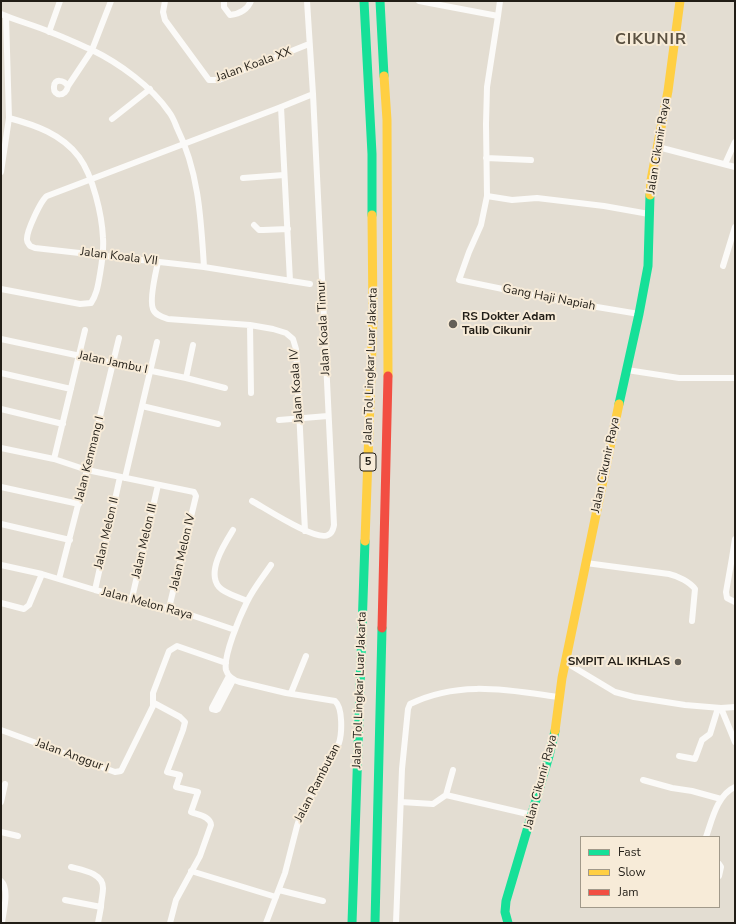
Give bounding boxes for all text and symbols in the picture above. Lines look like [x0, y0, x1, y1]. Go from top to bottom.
district label: CIKUNIR [615, 30, 687, 50]
street label: Jalan Koala XX [214, 45, 294, 85]
street label: Jalan Cikunir Raya [644, 97, 674, 195]
street label: Jalan Koala VII [79, 245, 159, 269]
street label: Jalan Koala Timur [314, 280, 334, 376]
street label: Gang Haji Napiah [501, 282, 597, 314]
street label: Jalan Tol Lingkar Luar Jakarta [361, 287, 381, 445]
place label: RS Dokter Adam Talib Cikunir [462, 310, 555, 338]
marker: RS Dokter Adam Talib Cikunir [447, 318, 459, 330]
street label: Jalan Koala IV [287, 348, 307, 424]
street label: Jalan Jambu I [77, 349, 149, 377]
street label: Jalan Kenmang I [72, 415, 108, 503]
street label: Jalan Cikunir Raya [589, 416, 623, 514]
road number: 5 [360, 453, 376, 471]
street label: Jalan Melon II [92, 496, 122, 570]
street label: Jalan Melon III [129, 502, 161, 580]
street label: Jalan Melon IV [167, 512, 199, 592]
street label: Jalan Melon Raya [100, 585, 194, 623]
street label: Jalan Tol Lingkar Luar Jakarta [350, 611, 370, 769]
place label: SMPIT AL IKHLAS [568, 655, 670, 669]
marker: SMPIT AL IKHLAS [673, 657, 683, 667]
street label: Jalan Cikunir Raya [521, 733, 561, 831]
street label: Jalan Anggur I [33, 736, 111, 776]
street label: Jalan Rambutan [292, 742, 344, 824]
legend [580, 836, 720, 908]
text: Fast [618, 844, 641, 860]
text: Slow [618, 864, 646, 880]
text: Jam [618, 884, 639, 900]

